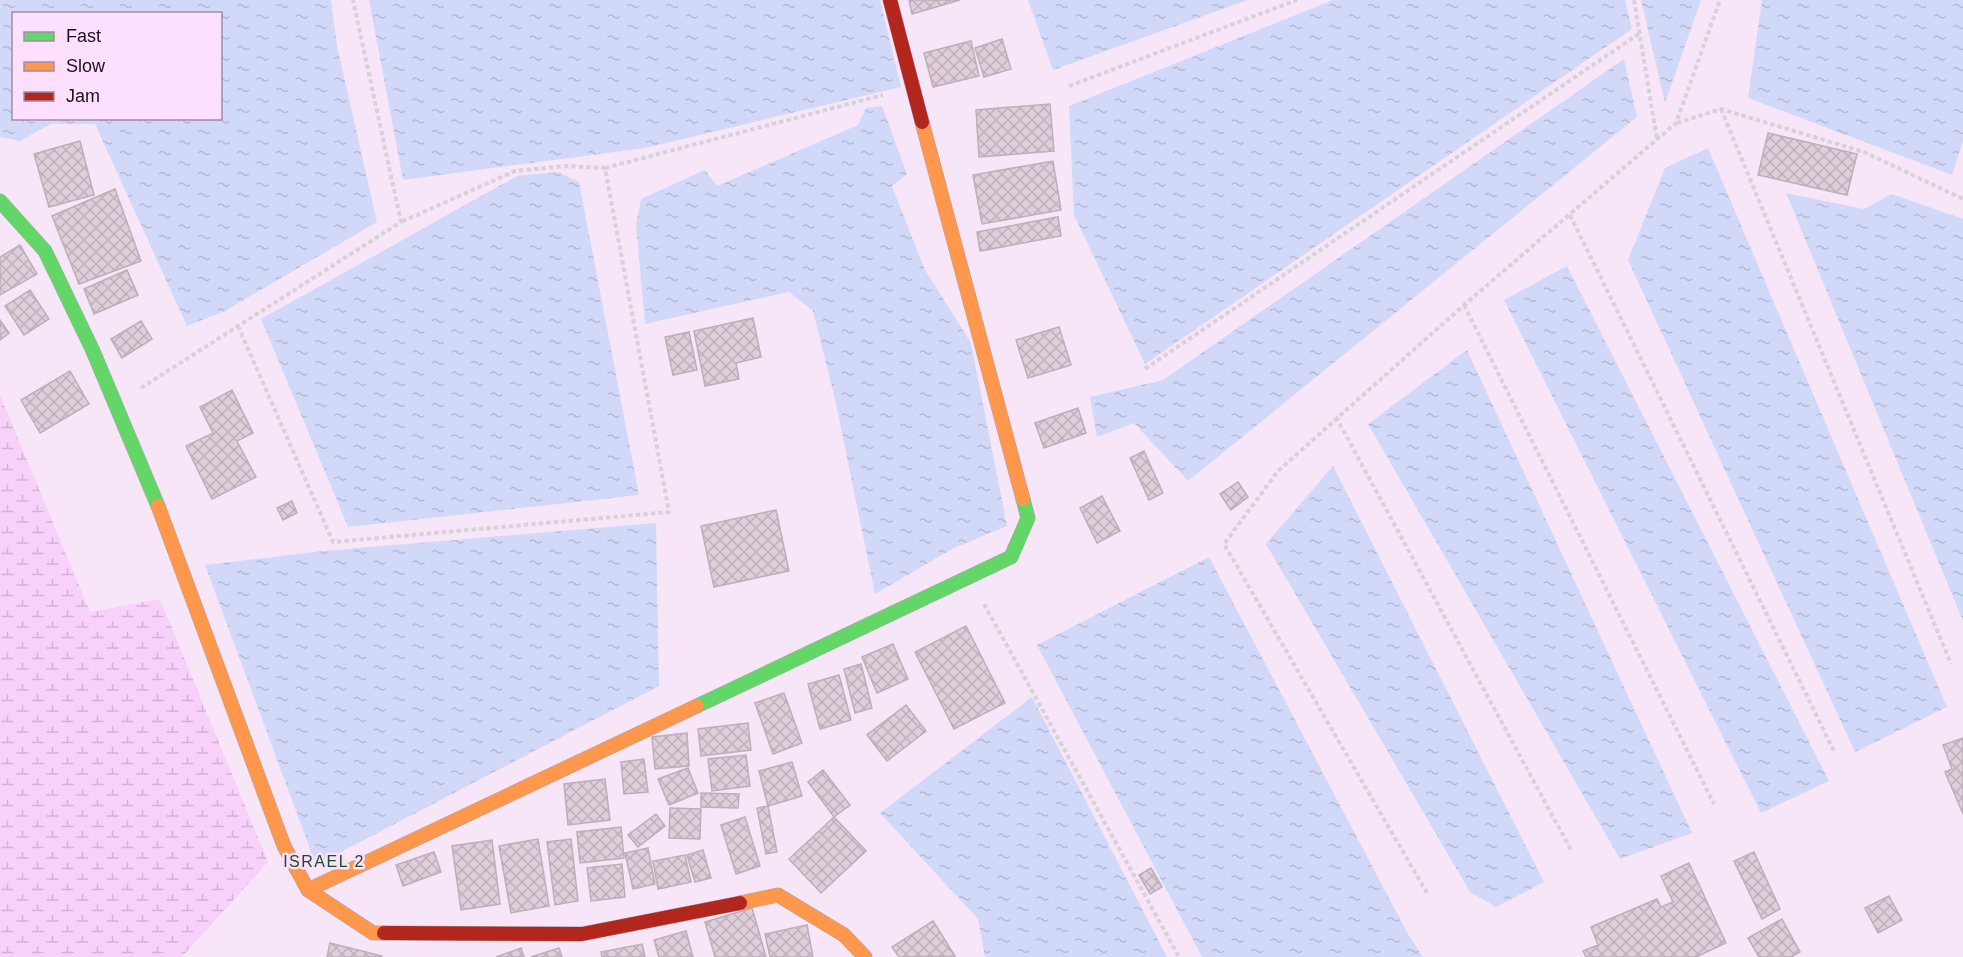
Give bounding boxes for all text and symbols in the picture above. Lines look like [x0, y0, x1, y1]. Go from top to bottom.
legend [12, 12, 222, 120]
text: Fast [66, 26, 101, 46]
text: Slow [66, 56, 106, 76]
text: Jam [66, 86, 100, 106]
district label: ISRAEL 2 [283, 853, 365, 870]

